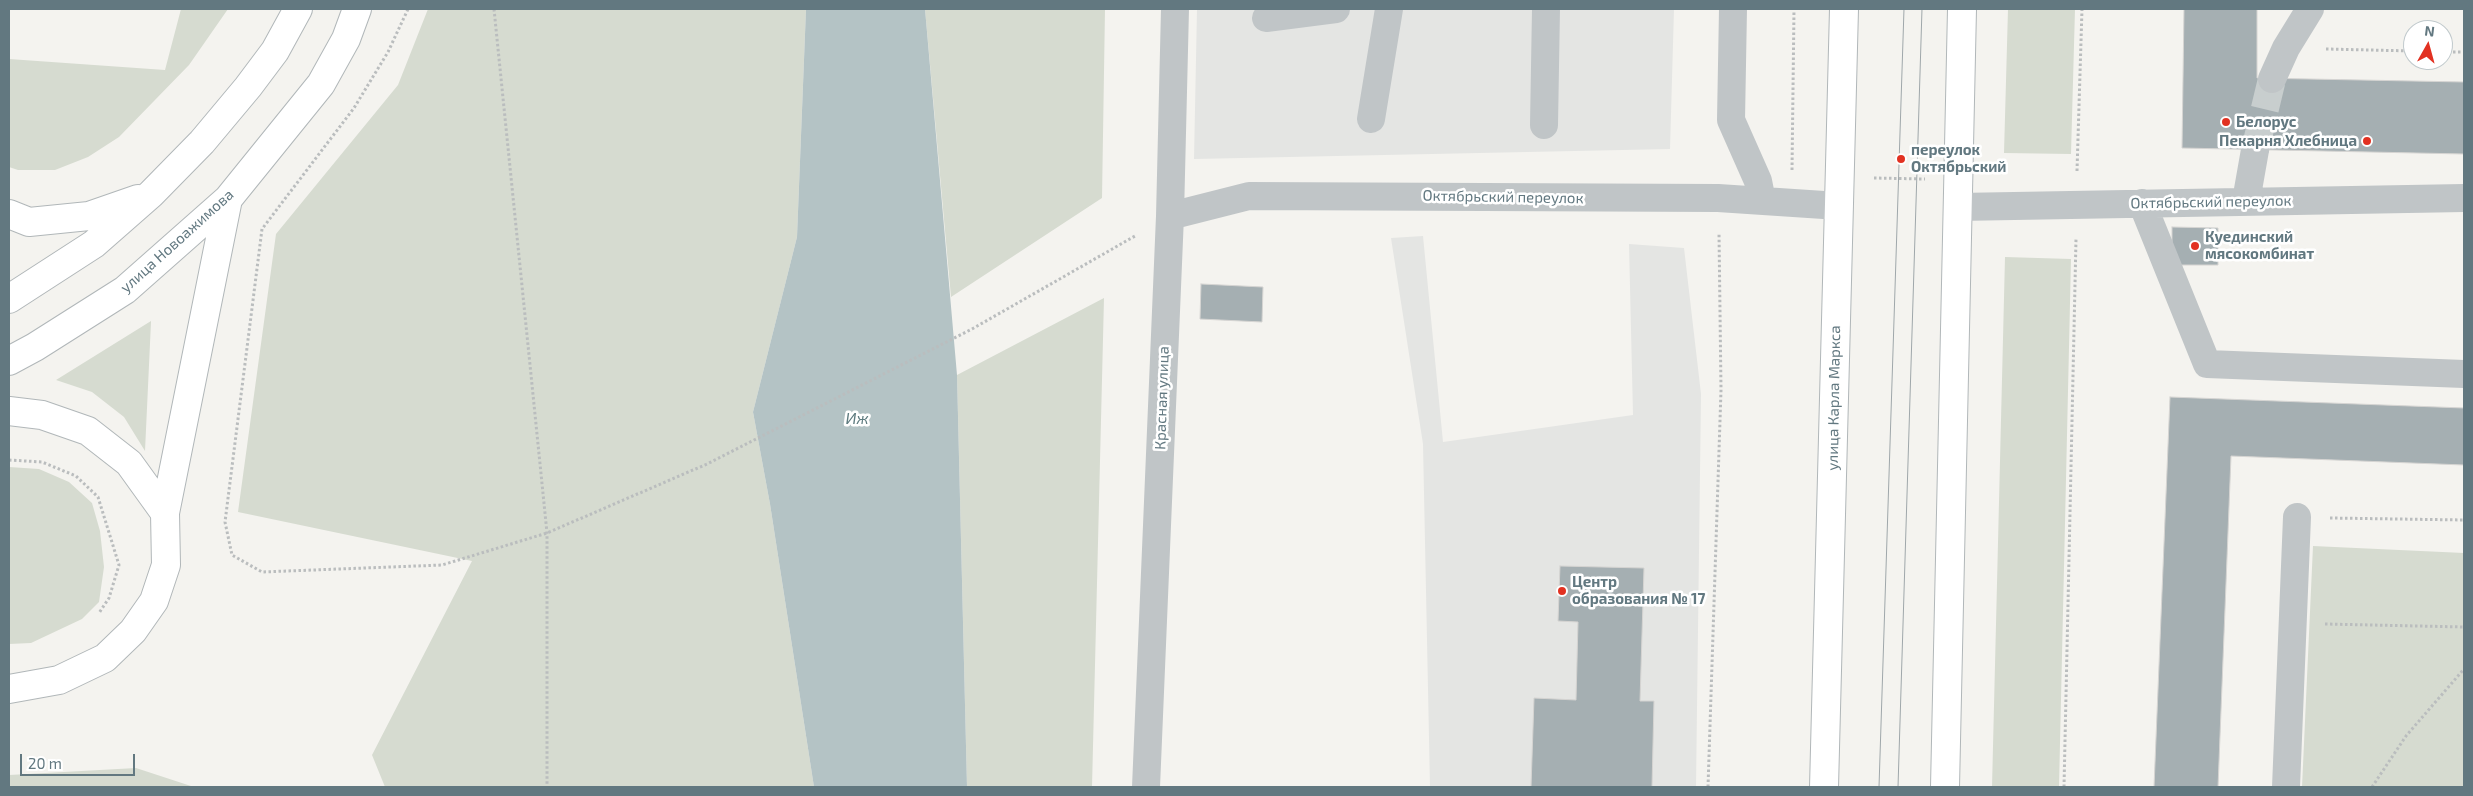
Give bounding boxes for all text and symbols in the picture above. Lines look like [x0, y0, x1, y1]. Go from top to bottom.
north arrow [2403, 20, 2453, 70]
text: N [2424, 22, 2436, 40]
place label: Белорус [2236, 113, 2296, 131]
marker: Белорус [2220, 116, 2232, 128]
place label: Пекарня Хлебница [2219, 132, 2357, 150]
marker: Пекарня Хлебница [2361, 135, 2373, 147]
place label: переулок Октябрьский [1911, 141, 2006, 176]
marker: переулок Октябрьский [1895, 153, 1907, 165]
street label: улица Новоажимова [117, 185, 237, 297]
street label: Октябрьский переулок [1422, 187, 1584, 207]
street label: Октябрьский переулок [2130, 192, 2292, 212]
place label: Куединский мясокомбинат [2205, 228, 2314, 263]
marker: Куединский мясокомбинат [2189, 240, 2201, 252]
street label: улица Карла Маркса [1824, 325, 1844, 471]
street label: Красная улица [1151, 346, 1173, 450]
water label: Иж [845, 409, 869, 429]
place label: Центр образования № 17 [1572, 573, 1705, 608]
marker: Центр образования № 17 [1556, 585, 1568, 597]
scale bar [22, 744, 138, 776]
text: 20 m [28, 754, 62, 772]

